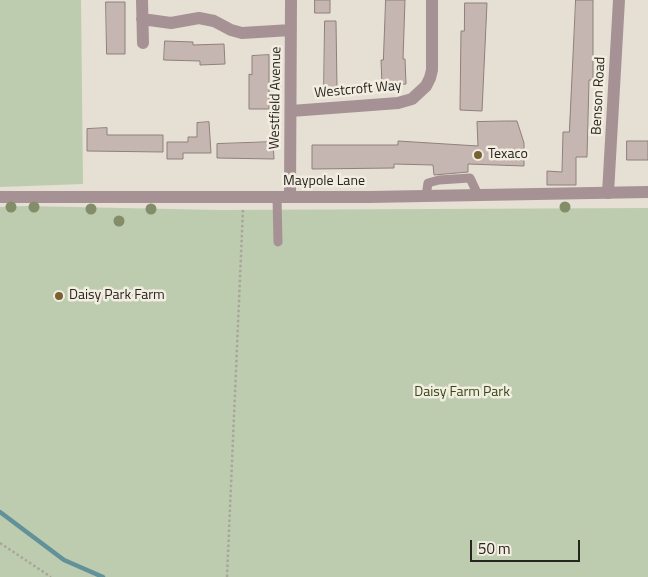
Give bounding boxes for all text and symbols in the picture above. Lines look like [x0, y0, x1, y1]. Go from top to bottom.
street label: Westfield Avenue [267, 46, 285, 150]
street label: Benson Road [589, 57, 609, 135]
street label: Westcroft Way [314, 78, 402, 102]
place label: Texaco [488, 147, 528, 163]
marker: Texaco [472, 149, 484, 161]
street label: Maypole Lane [283, 174, 365, 190]
place label: Daisy Park Farm [69, 288, 165, 304]
marker: Daisy Park Farm [53, 290, 65, 302]
park label: Daisy Farm Park [414, 385, 510, 401]
scale bar [473, 530, 583, 562]
text: 50 m [478, 537, 511, 560]

